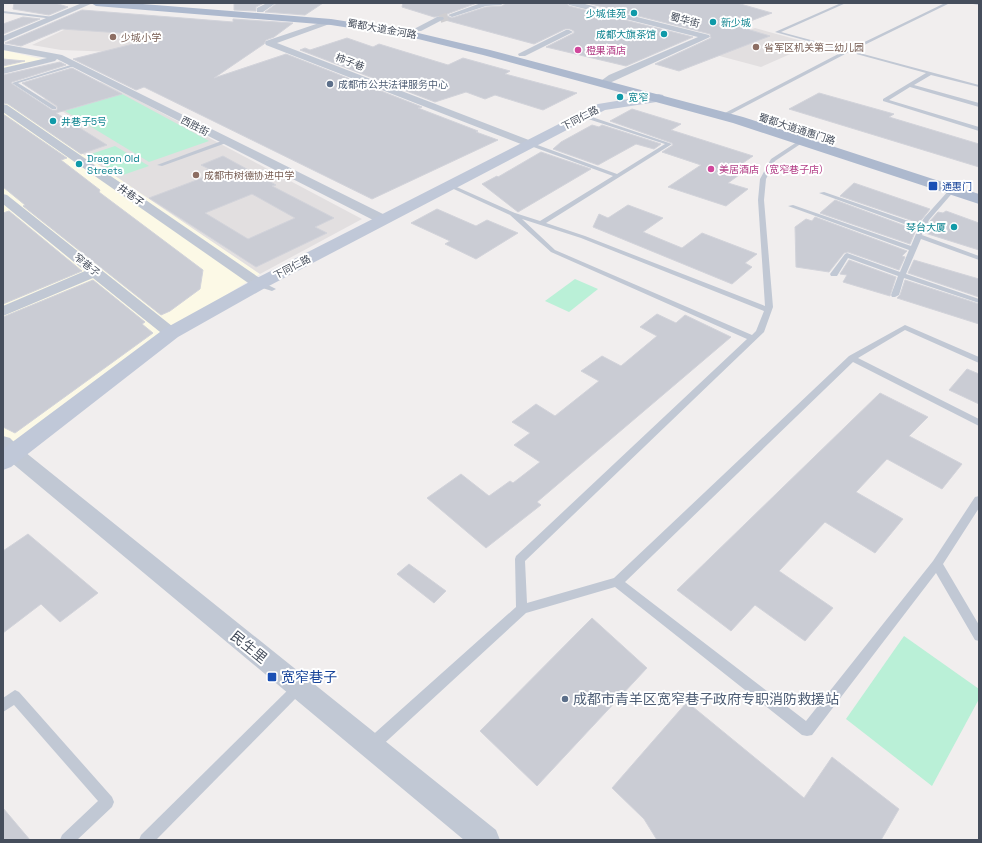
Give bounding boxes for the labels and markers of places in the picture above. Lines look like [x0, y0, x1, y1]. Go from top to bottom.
place label: 少城佳苑 [586, 7, 626, 20]
marker: 少城佳苑 [629, 8, 639, 18]
place label: 新少城 [721, 16, 751, 29]
marker: 新少城 [708, 17, 718, 27]
place label: 成都大旗茶馆 [596, 28, 656, 41]
marker: 成都大旗茶馆 [659, 29, 669, 39]
place label: 少城小学 [121, 31, 161, 44]
marker: 少城小学 [108, 32, 118, 42]
place label: 省军区机关第二幼儿园 [764, 41, 864, 54]
marker: 省军区机关第二幼儿园 [751, 42, 761, 52]
place label: 橙果酒店 [586, 44, 626, 57]
marker: 橙果酒店 [573, 45, 583, 55]
place label: 成都市公共法律服务中心 [338, 78, 448, 91]
marker: 成都市公共法律服务中心 [325, 79, 335, 89]
place label: 宽窄 [628, 91, 648, 104]
marker: 宽窄 [615, 92, 625, 102]
place label: 井巷子5号 [61, 115, 107, 128]
marker: 井巷子5号 [48, 116, 58, 126]
place label: Dragon Old Streets [87, 152, 140, 177]
marker: Dragon Old Streets [74, 159, 84, 169]
place label: 美居酒店（宽窄巷子店） [719, 163, 829, 176]
marker: 美居酒店（宽窄巷子店） [706, 164, 716, 174]
place label: 成都市树德协进中学 [204, 169, 294, 182]
marker: 成都市树德协进中学 [191, 170, 201, 180]
marker: 通惠门 [927, 180, 939, 192]
place label: 通惠门 [942, 180, 972, 193]
place label: 琴台大厦 [906, 221, 946, 234]
marker: 琴台大厦 [949, 222, 959, 232]
place label: 宽窄巷子 [281, 668, 337, 686]
marker: 宽窄巷子 [266, 671, 278, 683]
place label: 成都市青羊区宽窄巷子政府专职消防救援站 [573, 690, 839, 708]
marker: 成都市青羊区宽窄巷子政府专职消防救援站 [560, 694, 570, 704]

